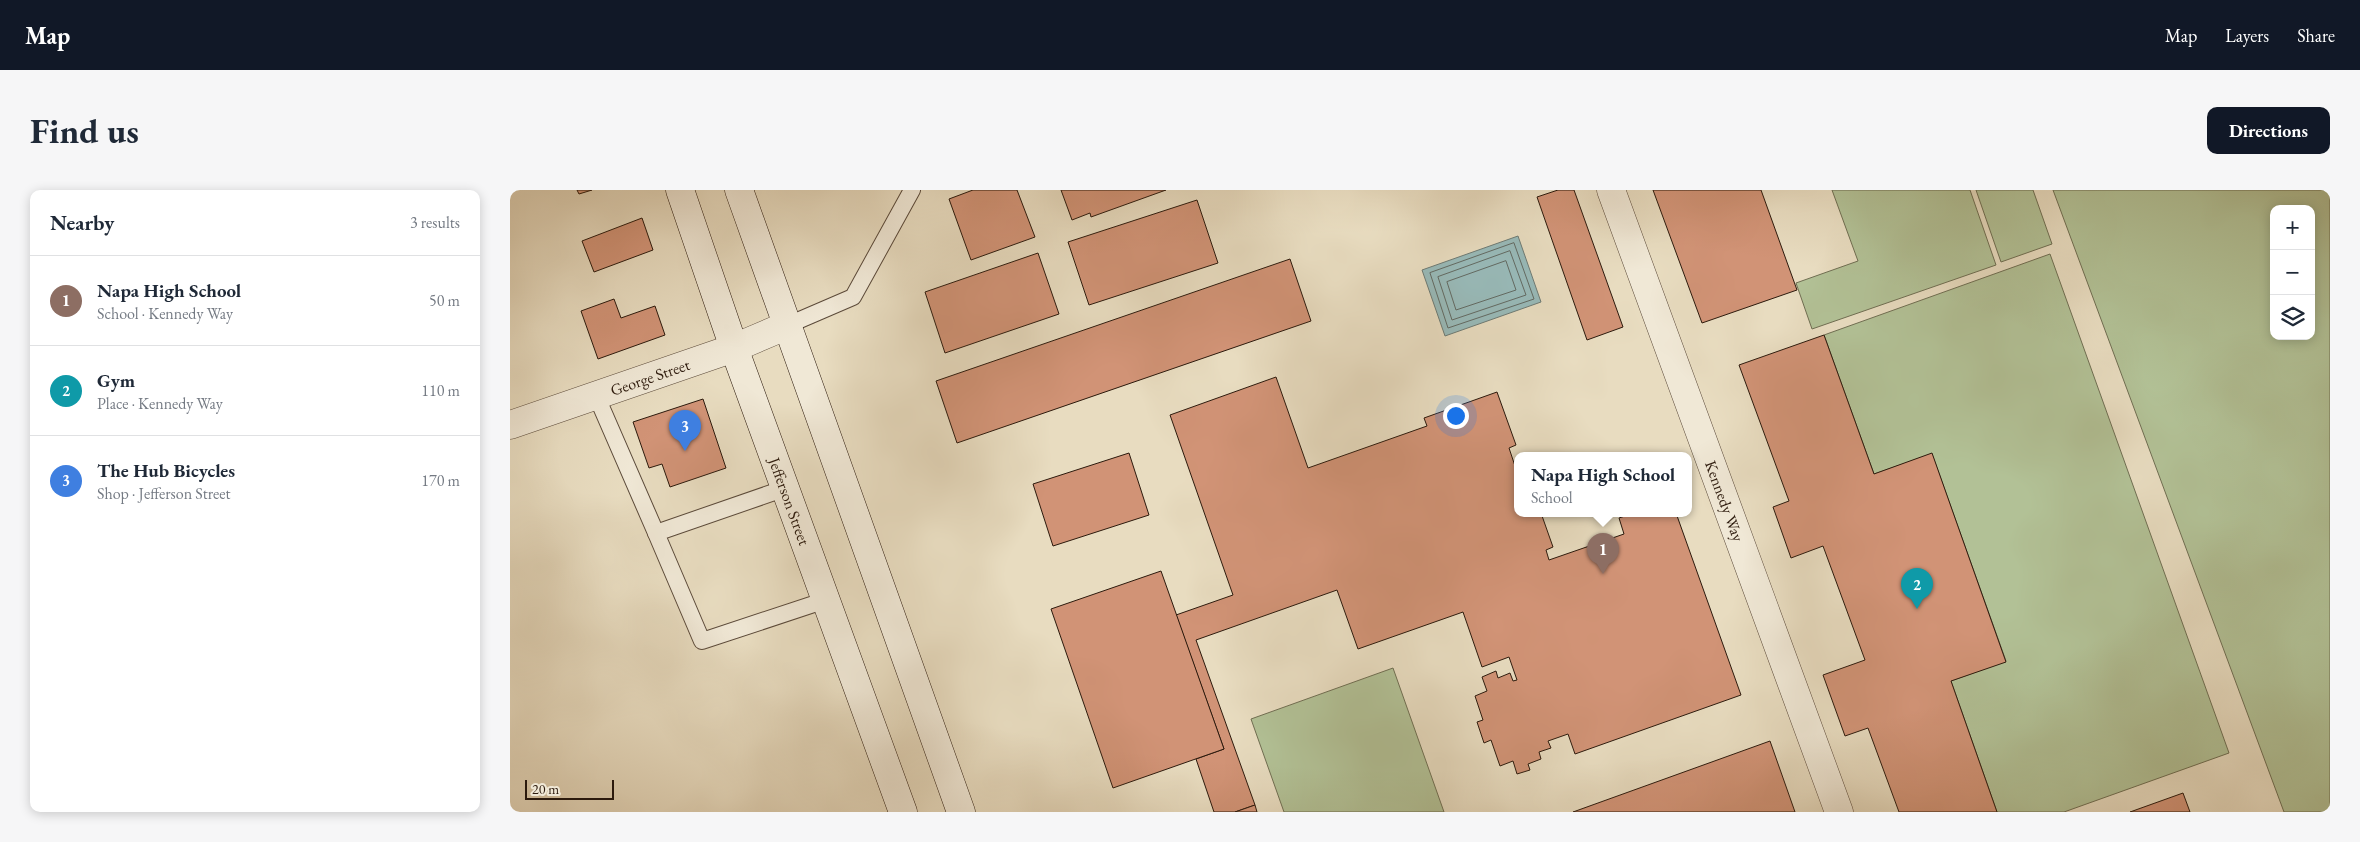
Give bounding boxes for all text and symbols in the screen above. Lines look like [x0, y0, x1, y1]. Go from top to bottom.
text: Map [25, 20, 70, 51]
text: Map [2165, 24, 2197, 47]
text: Layers [2225, 24, 2269, 47]
text: Share [2297, 24, 2335, 47]
button: Directions [2207, 107, 2330, 154]
text: Find us [30, 108, 139, 153]
map controls [2270, 205, 2315, 340]
button: + [2270, 205, 2315, 250]
text: Nearby [50, 209, 114, 236]
text: 3 results [410, 212, 460, 233]
button: − [2270, 250, 2315, 295]
text: Napa High School [97, 278, 241, 303]
text: 1 [62, 290, 70, 311]
text: 50 m [429, 290, 460, 311]
button: layers [2270, 295, 2315, 340]
text: School · Kennedy Way [97, 303, 233, 324]
street label: George Street [607, 354, 692, 400]
text: Gym [97, 368, 135, 393]
text: 2 [62, 380, 70, 401]
text: 110 m [421, 380, 460, 401]
text: Place · Kennedy Way [97, 393, 223, 414]
your location [1443, 403, 1469, 429]
pin: 3 [669, 410, 701, 451]
street label: Jefferson Street [763, 452, 815, 548]
popup [1514, 452, 1692, 517]
street label: Kennedy Way [1700, 457, 1750, 545]
text: The Hub Bicycles [97, 458, 235, 483]
text: Napa High School [1531, 462, 1675, 487]
text: 3 [62, 470, 70, 491]
text: 170 m [421, 470, 460, 491]
text: Shop · Jefferson Street [97, 483, 230, 504]
text: School [1531, 487, 1573, 508]
pin: 1 [1587, 533, 1619, 574]
pin: 2 [1901, 568, 1933, 609]
scale bar [525, 777, 614, 800]
text: 20 m [532, 780, 559, 798]

